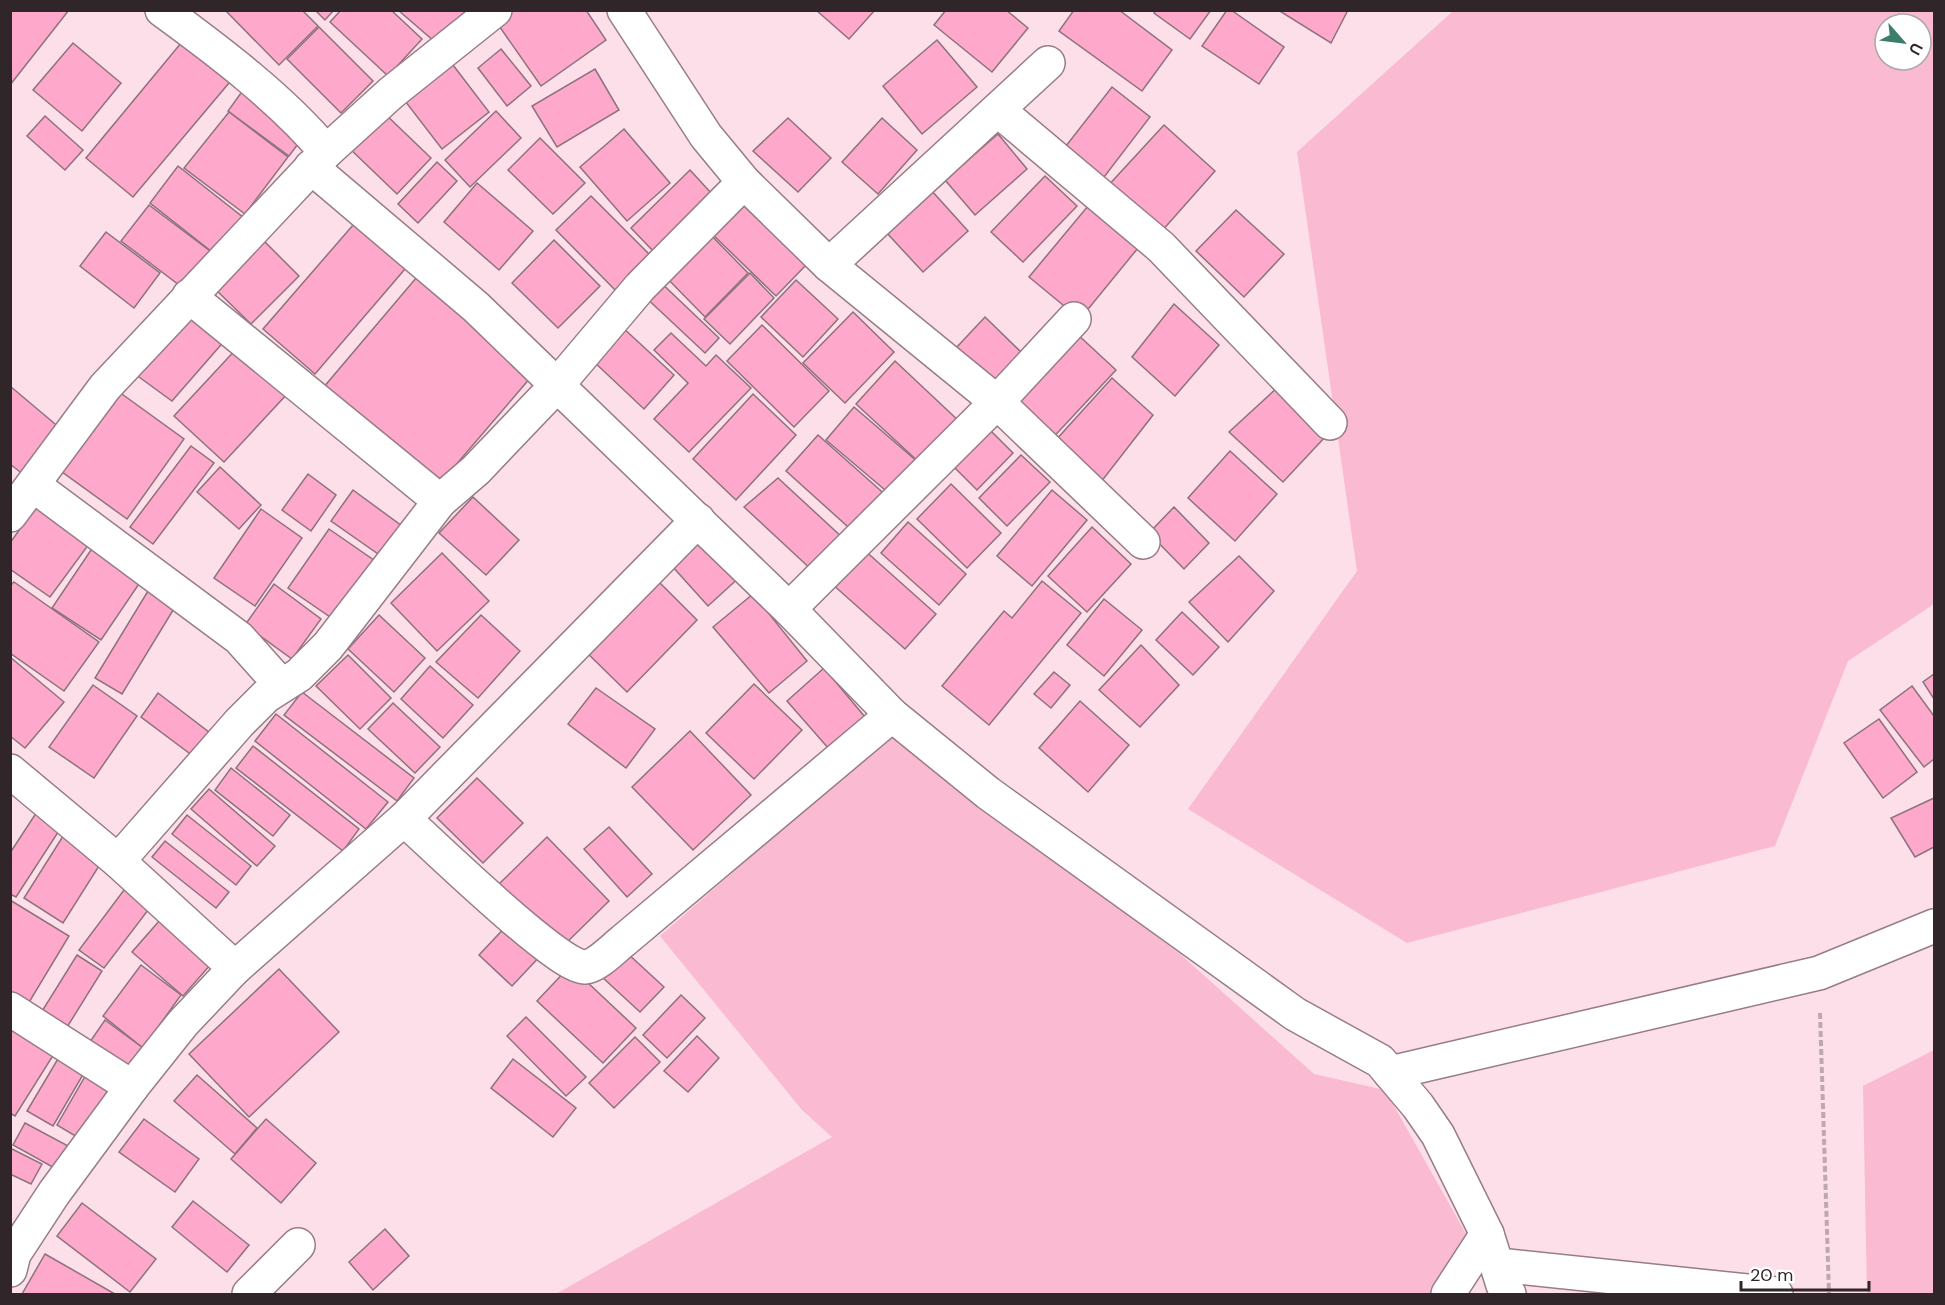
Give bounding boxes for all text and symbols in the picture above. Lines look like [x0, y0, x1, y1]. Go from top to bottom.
north arrow [1873, 12, 1933, 72]
text: U [1904, 39, 1928, 59]
scale bar [1741, 1254, 1868, 1292]
text: 20 m [1750, 1263, 1793, 1287]

